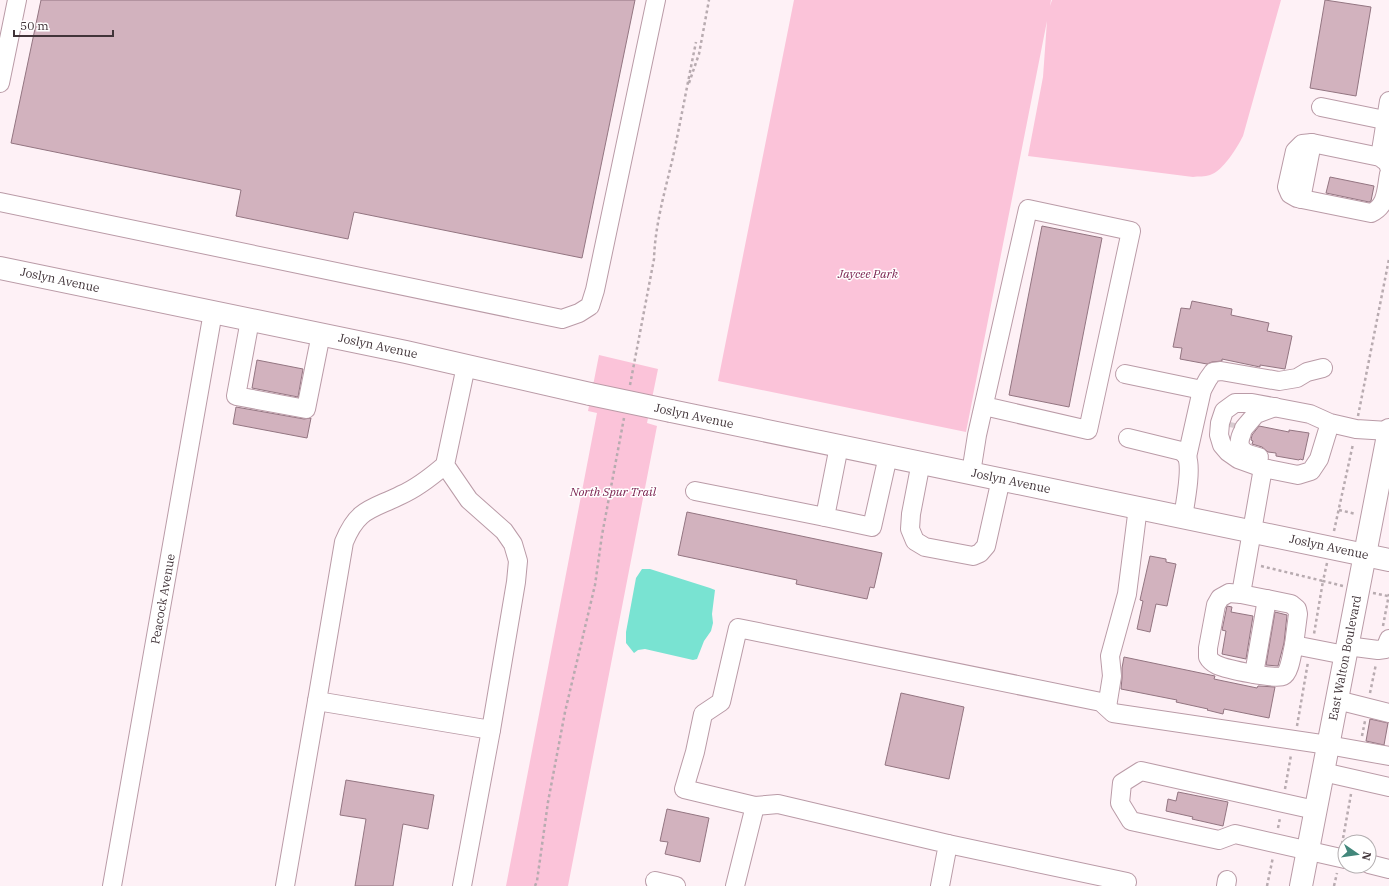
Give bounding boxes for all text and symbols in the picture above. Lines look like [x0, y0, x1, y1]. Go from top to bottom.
scale bar [14, 12, 113, 38]
text: 50 m [20, 18, 49, 33]
street label: Joslyn Avenue [19, 264, 101, 295]
park label: Jaycee Park [837, 266, 899, 281]
street label: Joslyn Avenue [337, 330, 419, 361]
street label: Joslyn Avenue [653, 400, 735, 431]
street label: Joslyn Avenue [970, 465, 1052, 496]
park label: North Spur Trail [569, 484, 657, 499]
street label: Joslyn Avenue [1288, 531, 1370, 562]
street label: Peacock Avenue [147, 553, 178, 645]
street label: East Walton Boulevard [1325, 594, 1364, 722]
north arrow [1337, 834, 1377, 874]
text: N [1359, 850, 1375, 862]

